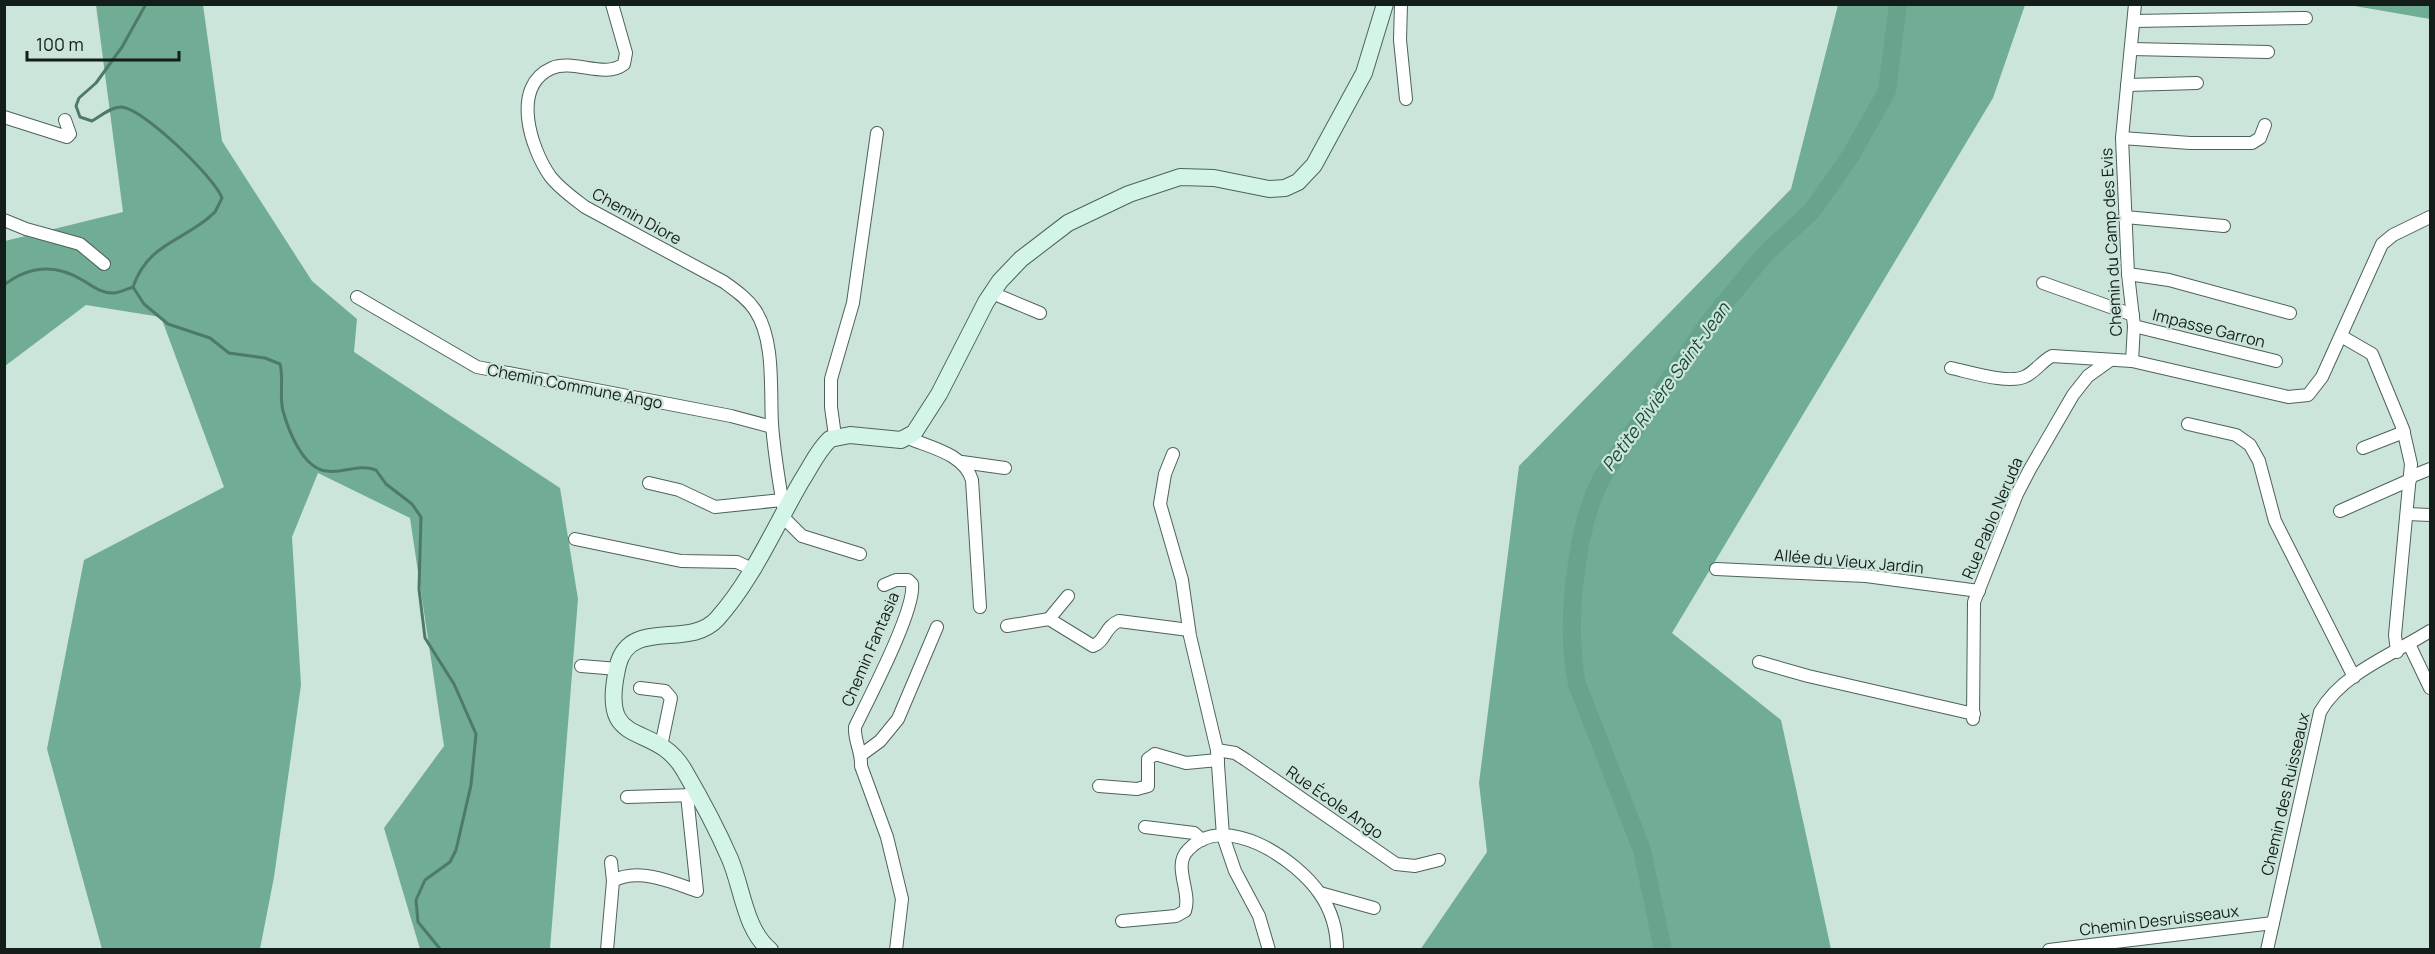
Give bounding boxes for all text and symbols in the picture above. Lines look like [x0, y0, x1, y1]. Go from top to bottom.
scale bar [27, 24, 178, 62]
text: 100 m [36, 32, 84, 56]
street label: Chemin du Camp des Evis [2095, 147, 2127, 337]
street label: Chemin Diore [588, 182, 686, 250]
water label: Petite Rivière Saint-Jean [1596, 296, 1735, 476]
street label: Impasse Garron [2150, 303, 2268, 353]
street label: Chemin Commune Ango [485, 358, 665, 414]
street label: Rue Pablo Neruda [1956, 454, 2028, 582]
street label: Allée du Vieux Jardin [1773, 544, 1925, 578]
street label: Chemin Fantasia [836, 588, 904, 710]
street label: Chemin des Ruisseaux [2256, 710, 2315, 878]
street label: Rue École Ango [1282, 760, 1388, 844]
street label: Chemin Desruisseaux [2078, 899, 2241, 941]

